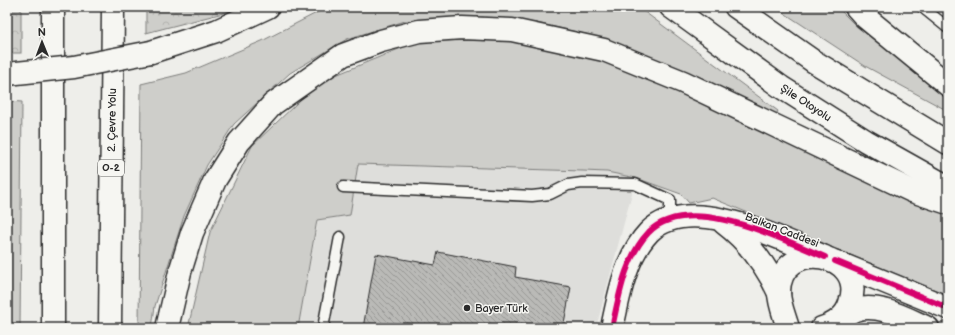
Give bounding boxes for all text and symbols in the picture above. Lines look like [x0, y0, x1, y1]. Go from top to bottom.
north arrow [22, 22, 62, 62]
text: N [38, 26, 46, 39]
street label: Şile Otoyolu [778, 82, 834, 124]
street label: 2. Çevre Yolu [105, 88, 119, 152]
road number: O-2 [98, 160, 124, 176]
street label: Balkan Caddesi [743, 210, 821, 250]
place label: Bayer Türk [475, 302, 528, 315]
marker: Bayer Türk [462, 303, 472, 313]

